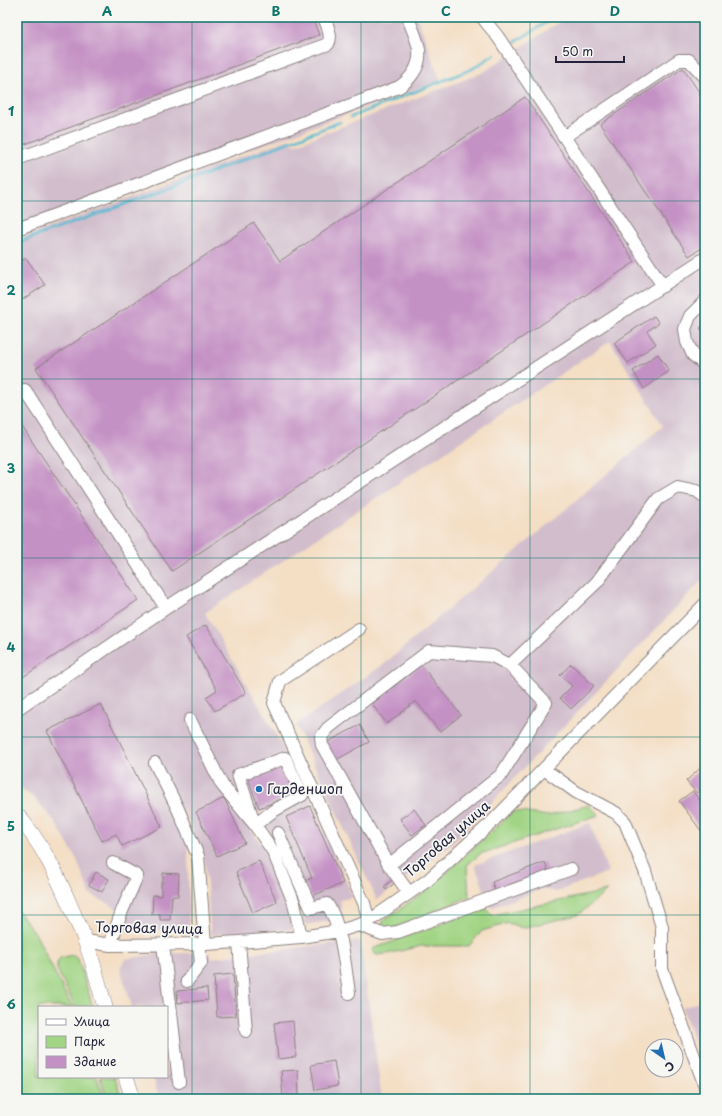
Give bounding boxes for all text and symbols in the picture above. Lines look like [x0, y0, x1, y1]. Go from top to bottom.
text: A [102, 1, 112, 20]
text: B [272, 1, 281, 20]
text: C [441, 1, 451, 20]
text: D [610, 1, 620, 20]
scale bar [556, 38, 624, 64]
text: 50 m [562, 42, 593, 60]
text: 1 [8, 101, 14, 120]
text: 2 [6, 280, 16, 299]
text: 3 [7, 458, 16, 477]
text: 4 [7, 637, 16, 656]
place label: Гарденшоп [267, 778, 343, 799]
marker: Гарденшоп [254, 784, 264, 794]
street label: Торговая улица [399, 795, 494, 882]
text: 5 [7, 816, 15, 835]
street label: Торговая улица [95, 916, 203, 939]
text: 6 [6, 994, 16, 1013]
legend [38, 1006, 168, 1078]
text: Улица [74, 1012, 110, 1030]
text: Парк [74, 1032, 106, 1050]
north arrow [644, 1038, 684, 1078]
text: Здание [74, 1052, 116, 1070]
text: С [662, 1057, 678, 1076]

